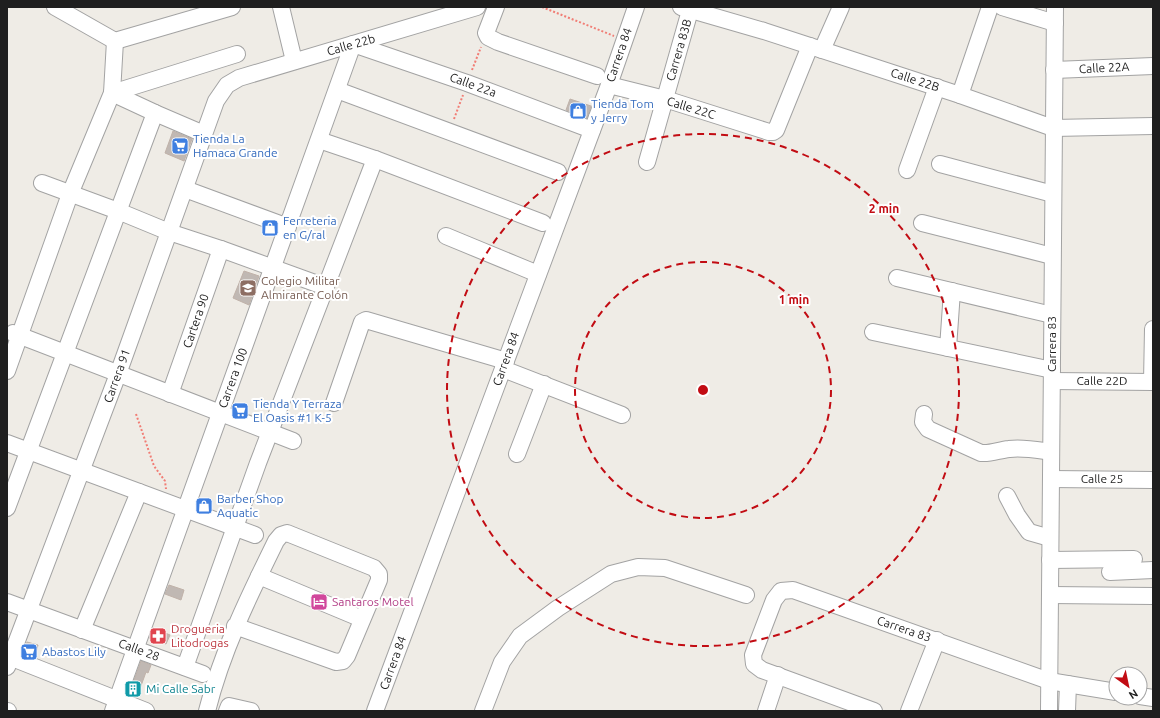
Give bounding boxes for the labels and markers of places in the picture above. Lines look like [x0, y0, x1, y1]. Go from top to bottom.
place label: Tienda Tom y Jerry [591, 97, 654, 124]
shop icon: Tienda Tom y Jerry [568, 101, 588, 121]
place label: Tienda La Hamaca Grande [193, 132, 278, 159]
supermarket icon: Tienda La Hamaca Grande [170, 136, 190, 156]
place label: Ferreteria en G/ral [283, 214, 337, 241]
shop icon: Ferreteria en G/ral [260, 218, 280, 238]
place label: Colegio Militar Almirante Colón [261, 274, 348, 301]
school or university icon: Colegio Militar Almirante Colón [238, 278, 258, 298]
centre of rings [696, 383, 710, 397]
place label: Tienda Y Terraza El Oasis #1 K-5 [253, 397, 342, 424]
supermarket icon: Tienda Y Terraza El Oasis #1 K-5 [230, 401, 250, 421]
place label: Barber Shop Aquatic [217, 492, 283, 519]
shop icon: Barber Shop Aquatic [194, 496, 214, 516]
hotel icon: Santaros Motel [309, 592, 329, 612]
place label: Santaros Motel [332, 595, 414, 608]
place label: Drogueria Litodrogas [171, 622, 229, 649]
pharmacy icon: Drogueria Litodrogas [148, 626, 168, 646]
supermarket icon: Abastos Lily [19, 642, 39, 662]
place label: Abastos Lily [42, 645, 106, 658]
building icon: Mi Calle Sabr [123, 679, 143, 699]
place label: Mi Calle Sabr [146, 682, 216, 695]

